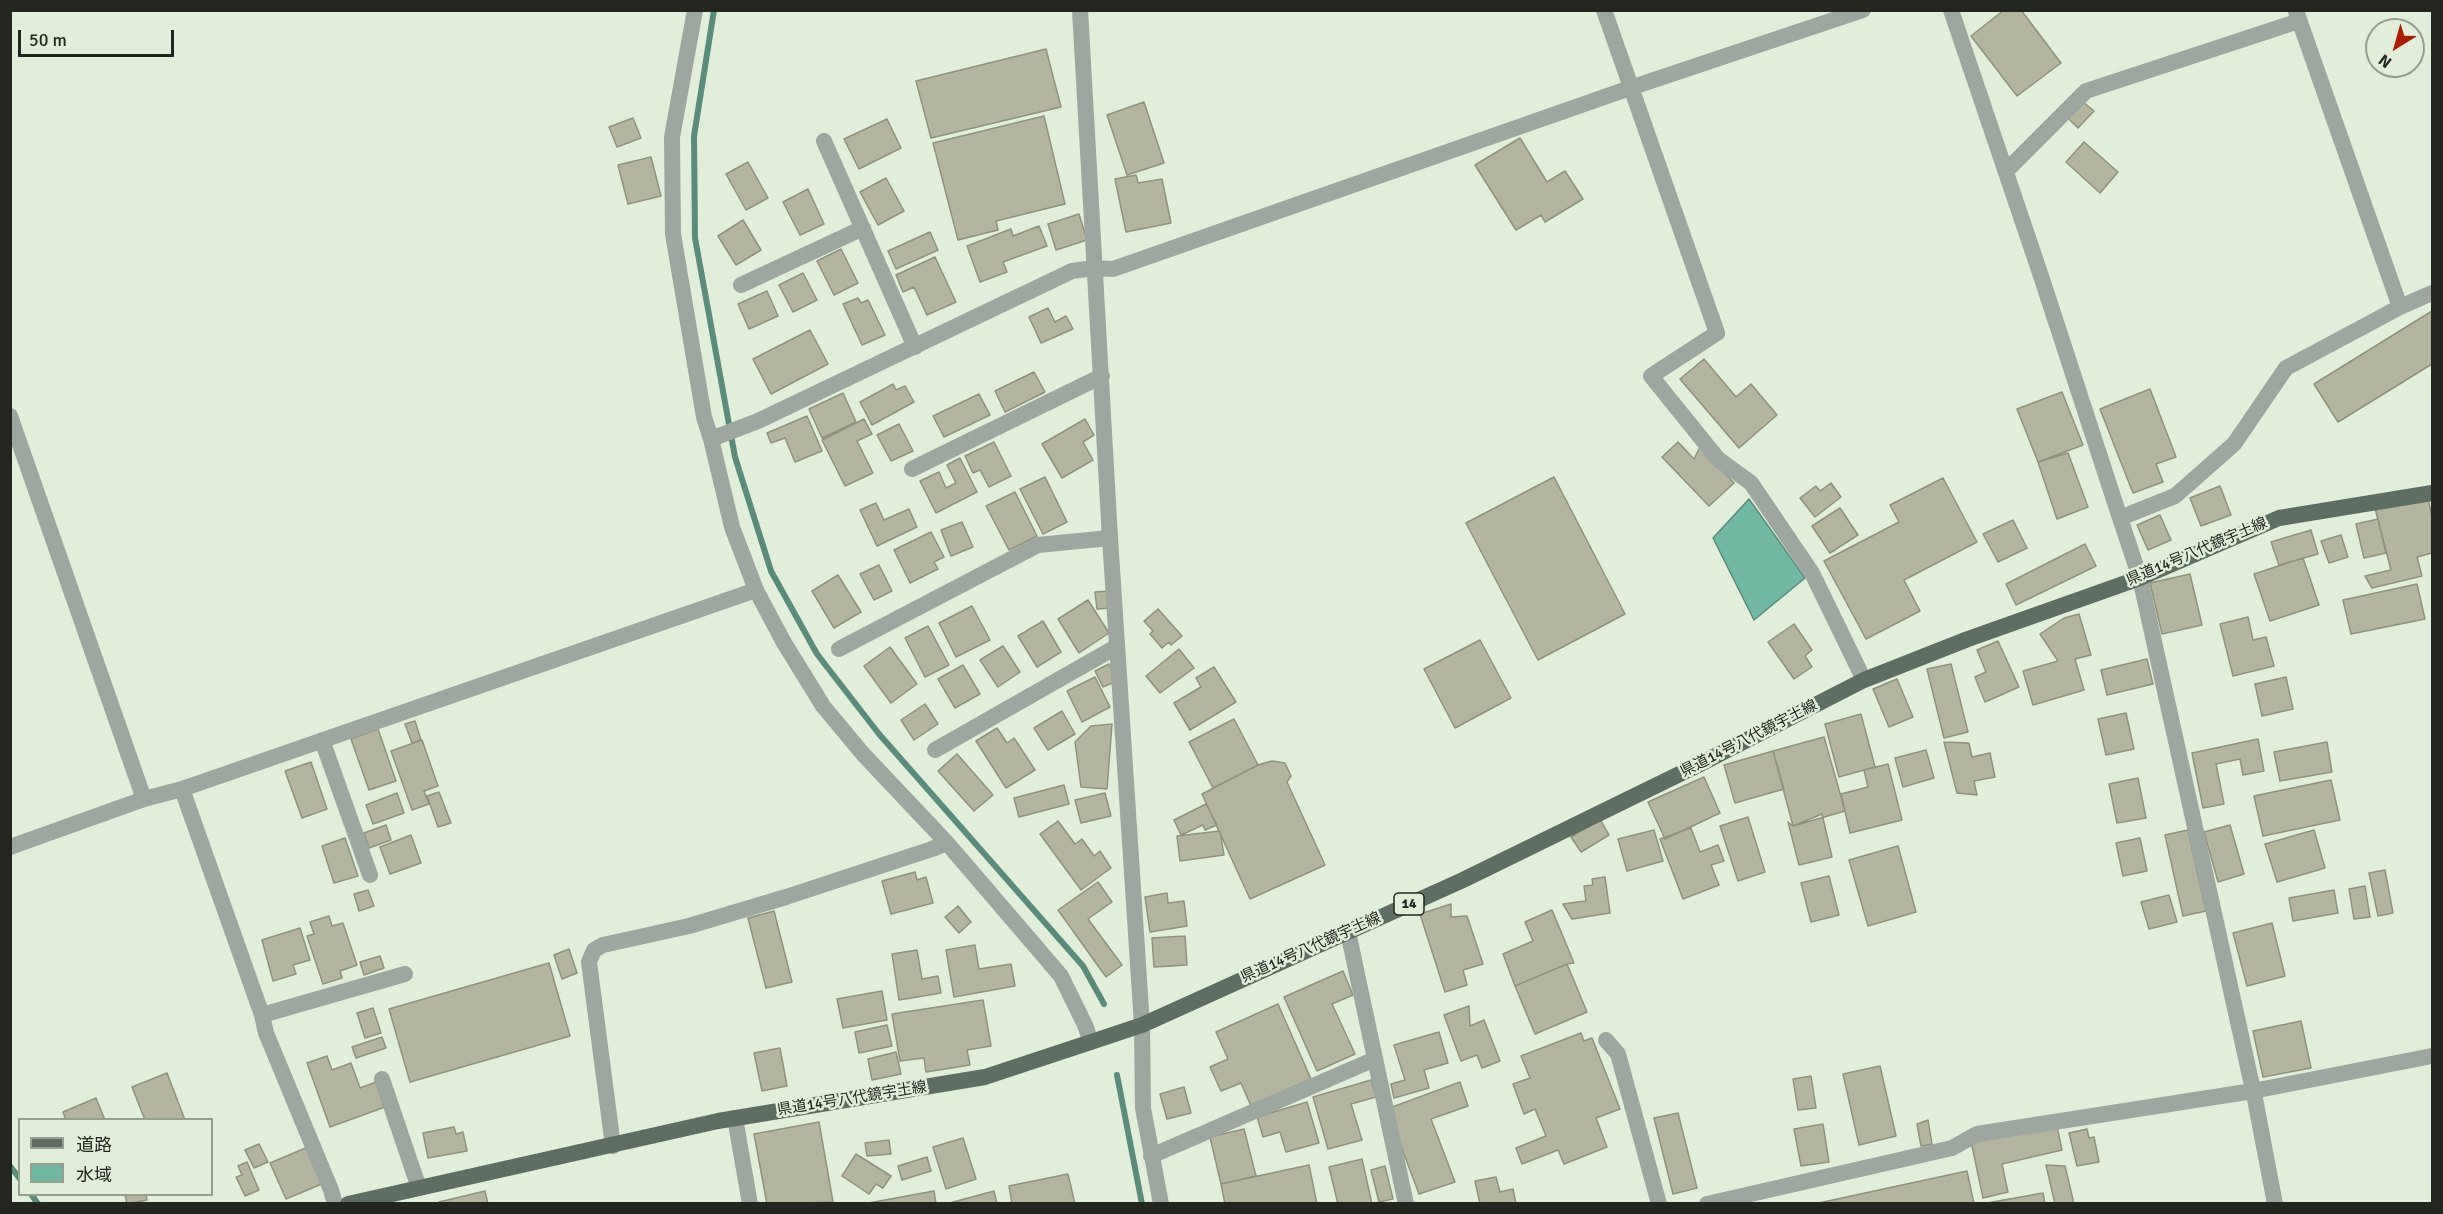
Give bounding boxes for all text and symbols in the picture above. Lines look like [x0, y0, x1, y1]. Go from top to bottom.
scale bar [21, 18, 177, 56]
north arrow [2365, 18, 2425, 78]
text: 50 m [29, 29, 67, 51]
text: N [2375, 49, 2396, 72]
street label: 県道14号八代鏡宇土線 [2124, 514, 2270, 590]
street label: 県道14号八代鏡宇土線 [1678, 697, 1820, 781]
road number: 14 [1394, 893, 1424, 915]
street label: 県道14号八代鏡宇土線 [1238, 909, 1384, 987]
street label: 県道14号八代鏡宇土線 [776, 1078, 928, 1120]
legend [18, 1118, 213, 1196]
text: 道路 [76, 1134, 112, 1156]
text: 水域 [76, 1164, 112, 1186]

